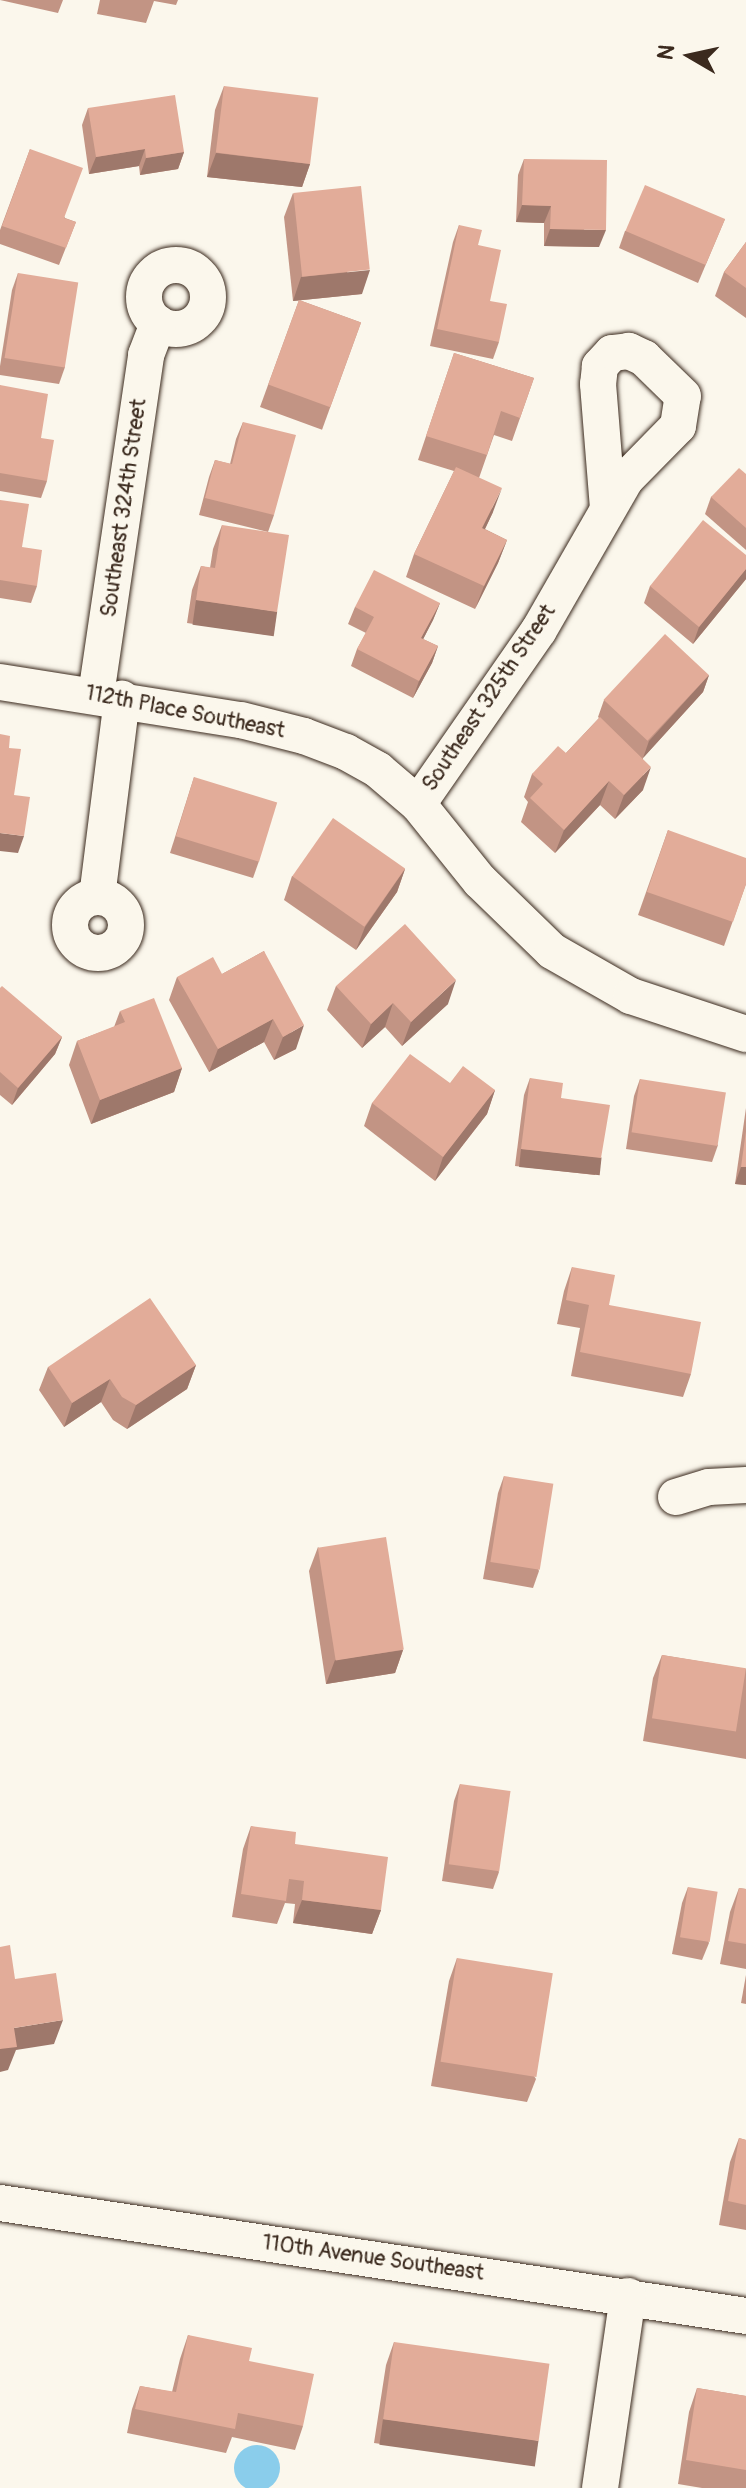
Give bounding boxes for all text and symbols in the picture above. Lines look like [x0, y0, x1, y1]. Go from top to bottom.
north arrow [650, 16, 730, 96]
text: N [651, 43, 681, 62]
street label: Southeast 324th Street [96, 397, 152, 619]
street label: Southeast 325th Street [417, 600, 561, 796]
street label: 112th Place Southeast [83, 680, 287, 744]
street label: 110th Avenue Southeast [261, 2229, 485, 2287]

